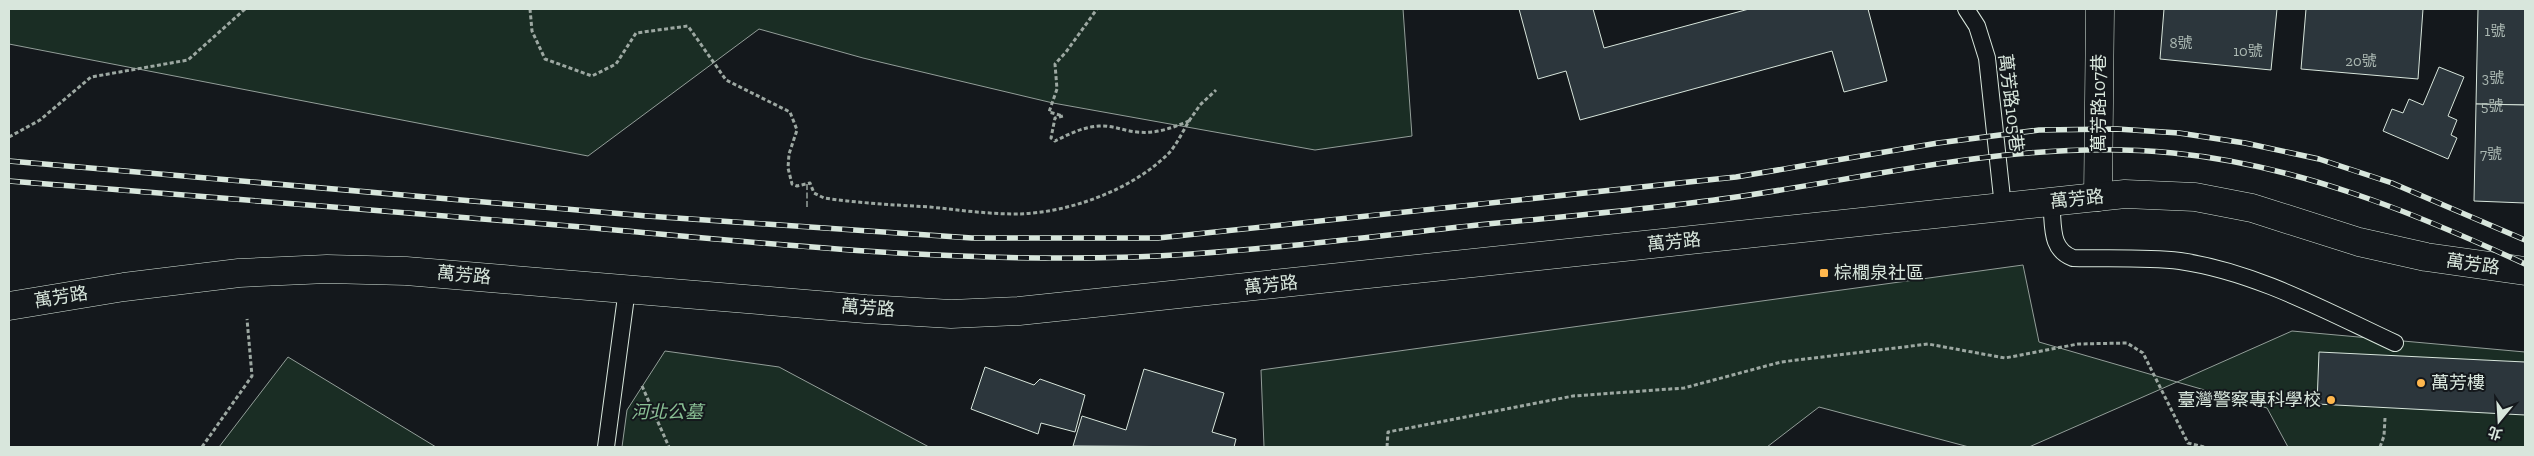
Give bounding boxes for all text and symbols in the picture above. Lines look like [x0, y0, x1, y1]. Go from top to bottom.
house number: 1號 [2485, 22, 2505, 40]
house number: 8號 [2169, 34, 2193, 52]
house number: 10號 [2233, 42, 2263, 60]
house number: 20號 [2345, 52, 2377, 70]
street label: 萬芳路105巷 [1994, 53, 2028, 153]
street label: 萬芳路107巷 [2088, 54, 2110, 152]
house number: 3號 [2482, 69, 2504, 87]
house number: 5號 [2481, 97, 2503, 115]
house number: 7號 [2480, 145, 2502, 163]
street label: 萬芳路 [2049, 185, 2105, 213]
street label: 萬芳路 [1646, 228, 1702, 256]
street label: 萬芳路 [2445, 249, 2501, 279]
street label: 萬芳路 [436, 262, 492, 288]
place label: 棕櫚泉社區 [1834, 262, 1924, 284]
marker: 棕櫚泉社區 [1818, 267, 1830, 279]
street label: 萬芳路 [1243, 271, 1299, 299]
street label: 萬芳路 [33, 282, 89, 312]
street label: 萬芳路 [840, 295, 896, 321]
place label: 萬芳樓 [2431, 372, 2485, 394]
marker: 萬芳樓 [2415, 377, 2427, 389]
place label: 臺灣警察專科學校 [2177, 389, 2321, 411]
marker: 臺灣警察專科學校 [2325, 394, 2337, 406]
north arrow [2474, 396, 2524, 446]
park label: 河北公墓 [631, 401, 706, 423]
text: 北 [2486, 423, 2504, 443]

